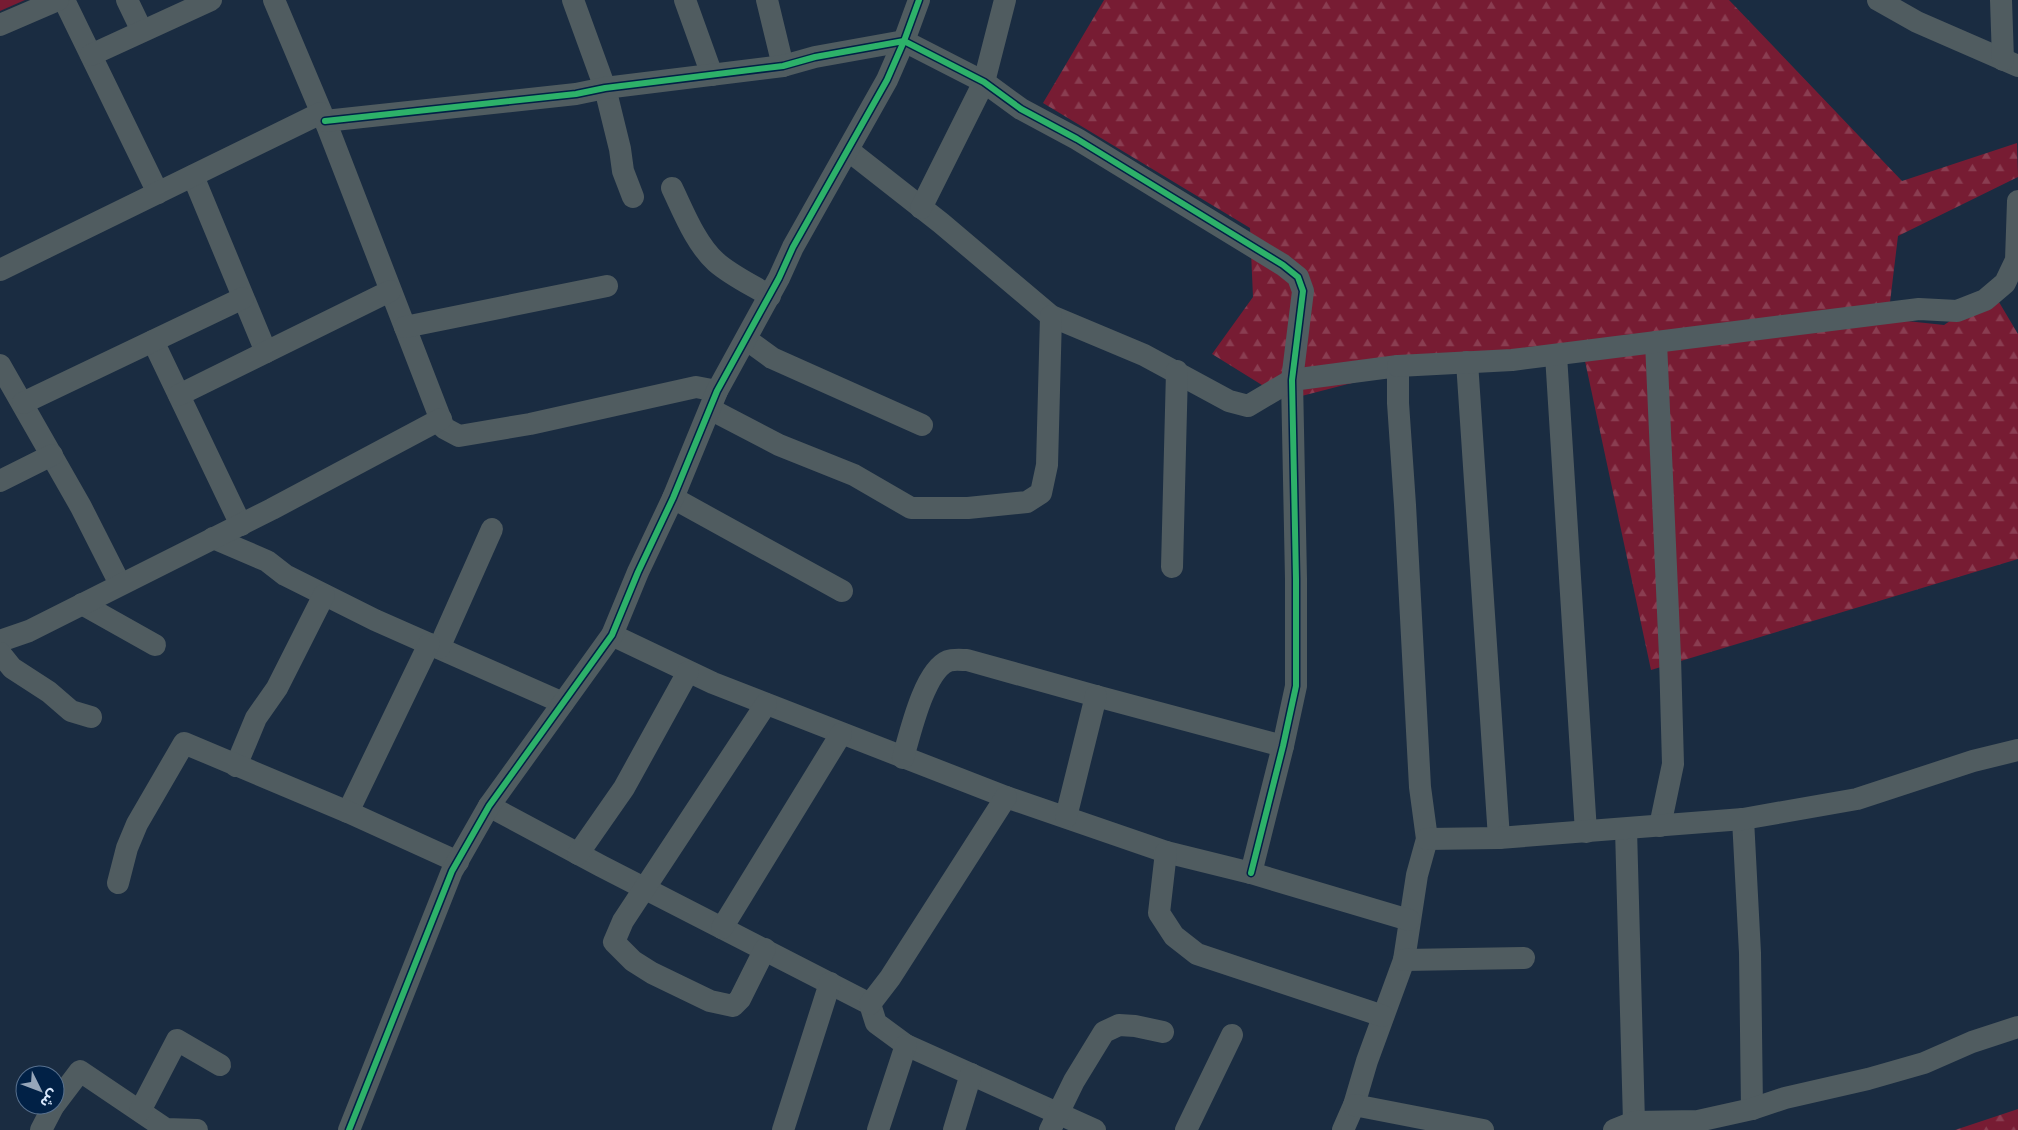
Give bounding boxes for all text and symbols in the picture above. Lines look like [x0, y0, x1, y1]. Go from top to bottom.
north arrow [15, 1065, 65, 1115]
text: ش [37, 1086, 64, 1113]

